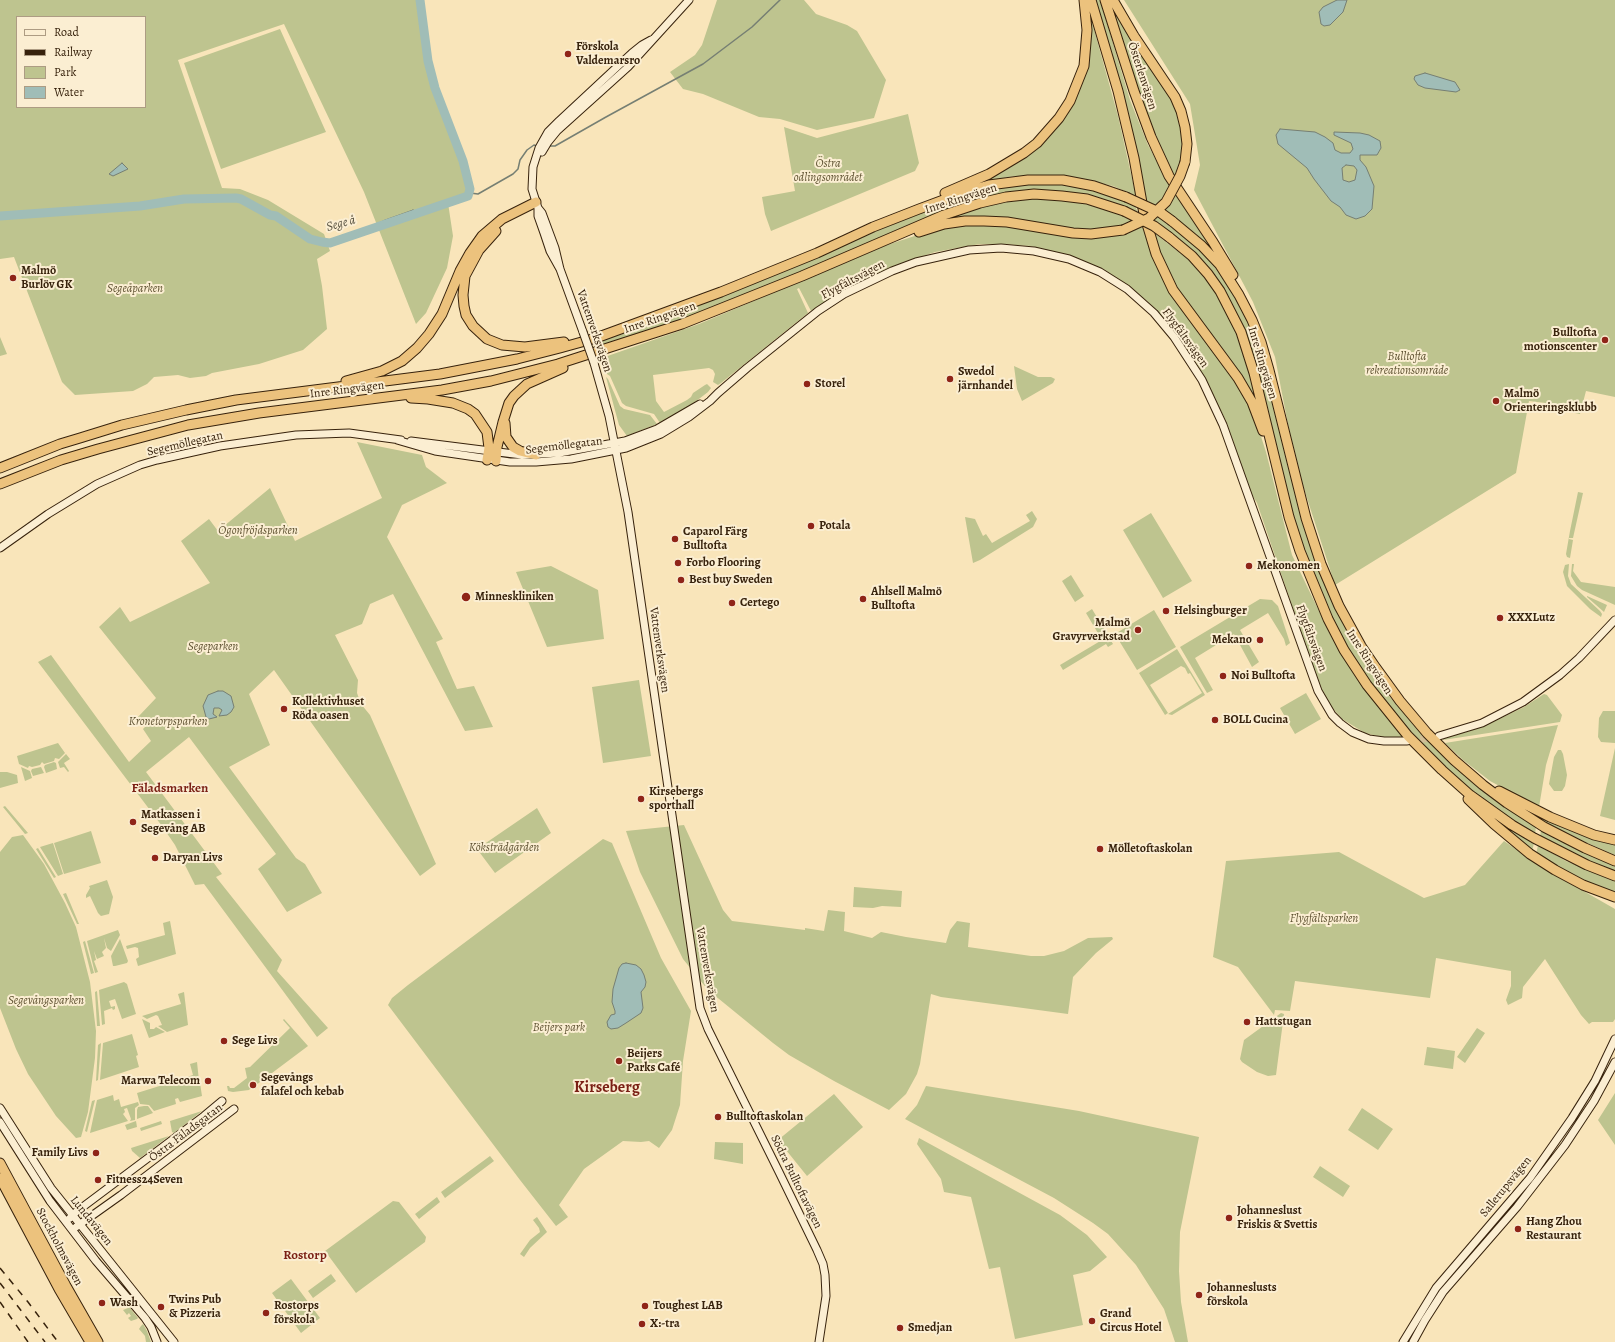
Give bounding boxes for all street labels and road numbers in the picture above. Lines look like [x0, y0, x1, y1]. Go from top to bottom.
street label: Österlenvägen [1124, 40, 1160, 112]
street label: Inre Ringvägen [923, 181, 999, 217]
street label: Flygfältsvägen [819, 257, 887, 303]
street label: Vattenverksvägen [573, 288, 615, 374]
street label: Inre Ringvägen [622, 299, 698, 337]
street label: Flygfältsvägen [1159, 305, 1211, 371]
street label: Inre Ringvägen [1244, 325, 1280, 401]
street label: Inre Ringvägen [309, 378, 385, 402]
street label: Segemöllegatan [146, 428, 224, 460]
street label: Segemöllegatan [525, 434, 603, 458]
street label: Flygfältsvägen [1292, 603, 1330, 673]
street label: Vattenverksvägen [646, 606, 672, 694]
street label: Inre Ringvägen [1343, 627, 1395, 697]
street label: Vattenverksvägen [692, 926, 722, 1014]
street label: Östra Fäladsgatan [146, 1101, 226, 1165]
street label: Södra Bulltoftavägen [767, 1133, 825, 1231]
street label: Sallerupsvägen [1477, 1154, 1535, 1220]
street label: Lundavägen [67, 1193, 115, 1249]
street label: Stockholmsvägen [32, 1206, 86, 1288]

